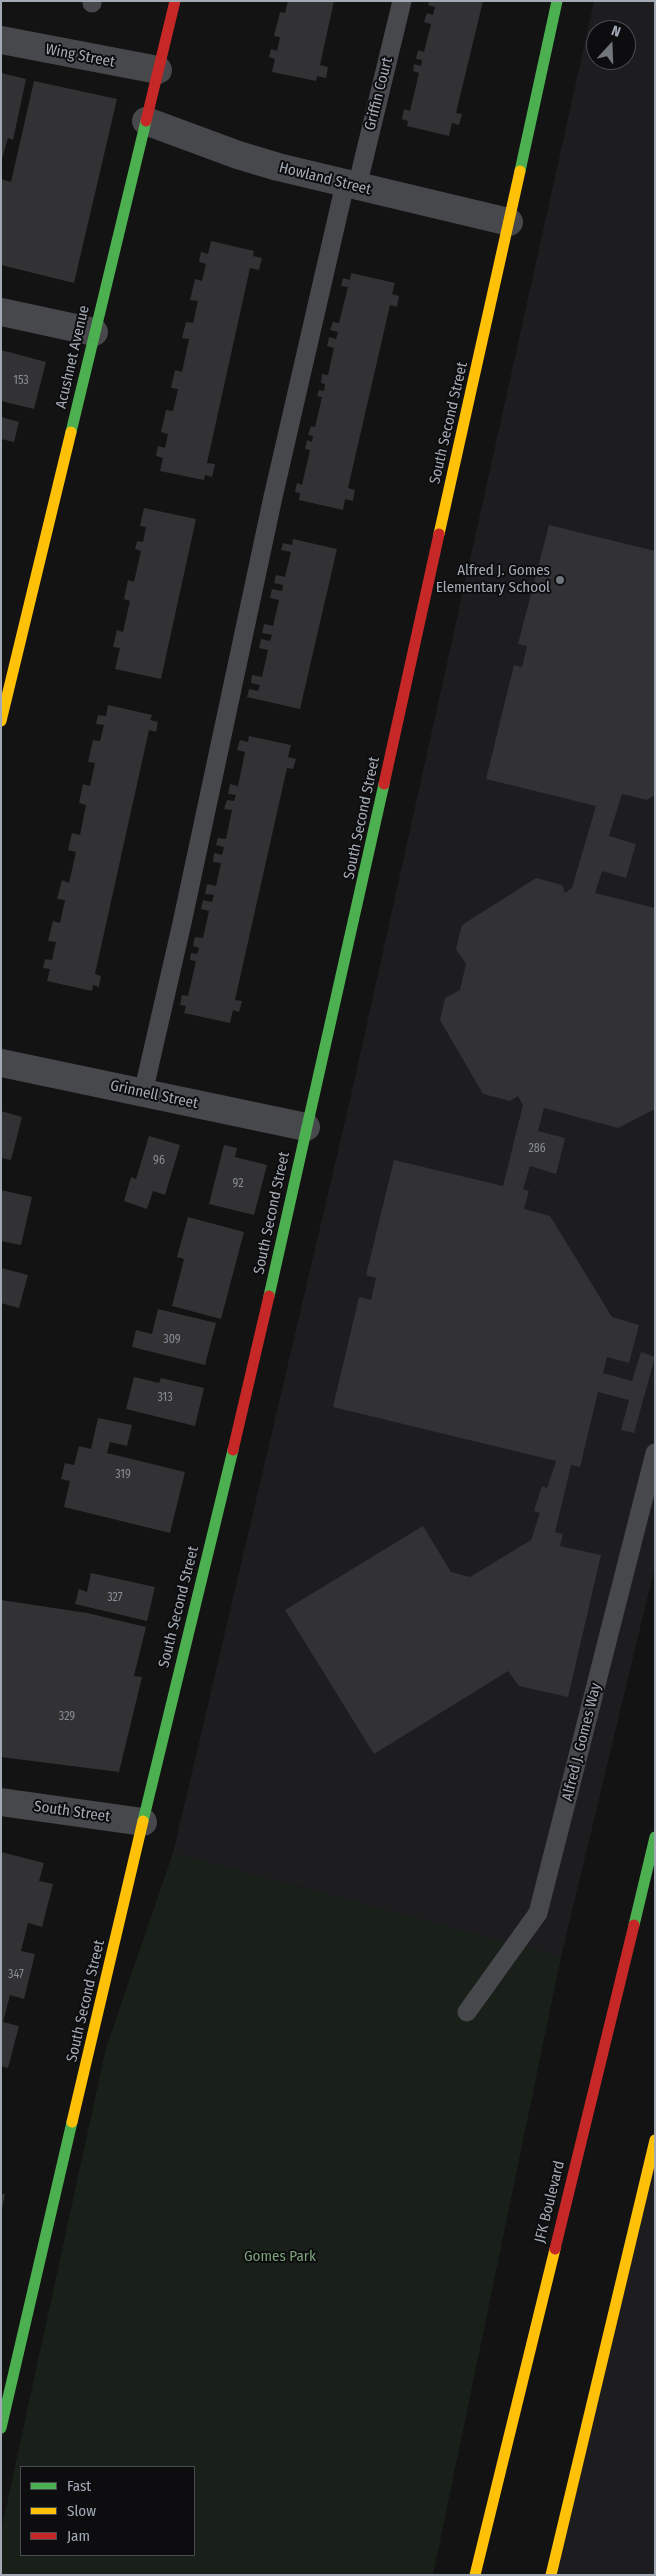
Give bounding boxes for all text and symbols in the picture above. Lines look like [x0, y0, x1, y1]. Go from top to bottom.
north arrow [586, 20, 636, 70]
text: N [609, 22, 623, 41]
street label: Wing Street [44, 40, 116, 72]
street label: Griffin Court [361, 56, 397, 132]
street label: Howland Street [277, 159, 373, 199]
street label: Acushnet Avenue [52, 304, 94, 410]
street label: South Second Street [426, 360, 472, 486]
house number: 153 [13, 374, 29, 388]
place label: Alfred J. Gomes Elementary School [436, 562, 550, 597]
marker: Alfred J. Gomes Elementary School [554, 574, 566, 586]
street label: South Second Street [340, 755, 384, 881]
street label: Grinnell Street [109, 1077, 199, 1113]
house number: 286 [528, 1142, 546, 1156]
street label: South Second Street [250, 1150, 294, 1276]
house number: 96 [153, 1154, 165, 1168]
house number: 92 [233, 1177, 243, 1191]
house number: 309 [163, 1333, 181, 1347]
house number: 313 [157, 1391, 173, 1405]
house number: 319 [115, 1468, 131, 1482]
street label: South Second Street [155, 1544, 203, 1670]
house number: 327 [107, 1591, 123, 1605]
street label: Alfred J. Gomes Way [559, 1681, 605, 1803]
house number: 329 [59, 1710, 75, 1724]
street label: South Street [33, 1798, 111, 1826]
street label: South Second Street [63, 1938, 109, 2064]
house number: 347 [8, 1968, 24, 1982]
street label: JFK Boulevard [531, 2159, 569, 2245]
park label: Gomes Park [244, 2248, 316, 2266]
legend [20, 2466, 195, 2556]
text: Fast [67, 2477, 91, 2495]
text: Slow [67, 2502, 96, 2520]
text: Jam [67, 2527, 90, 2545]

